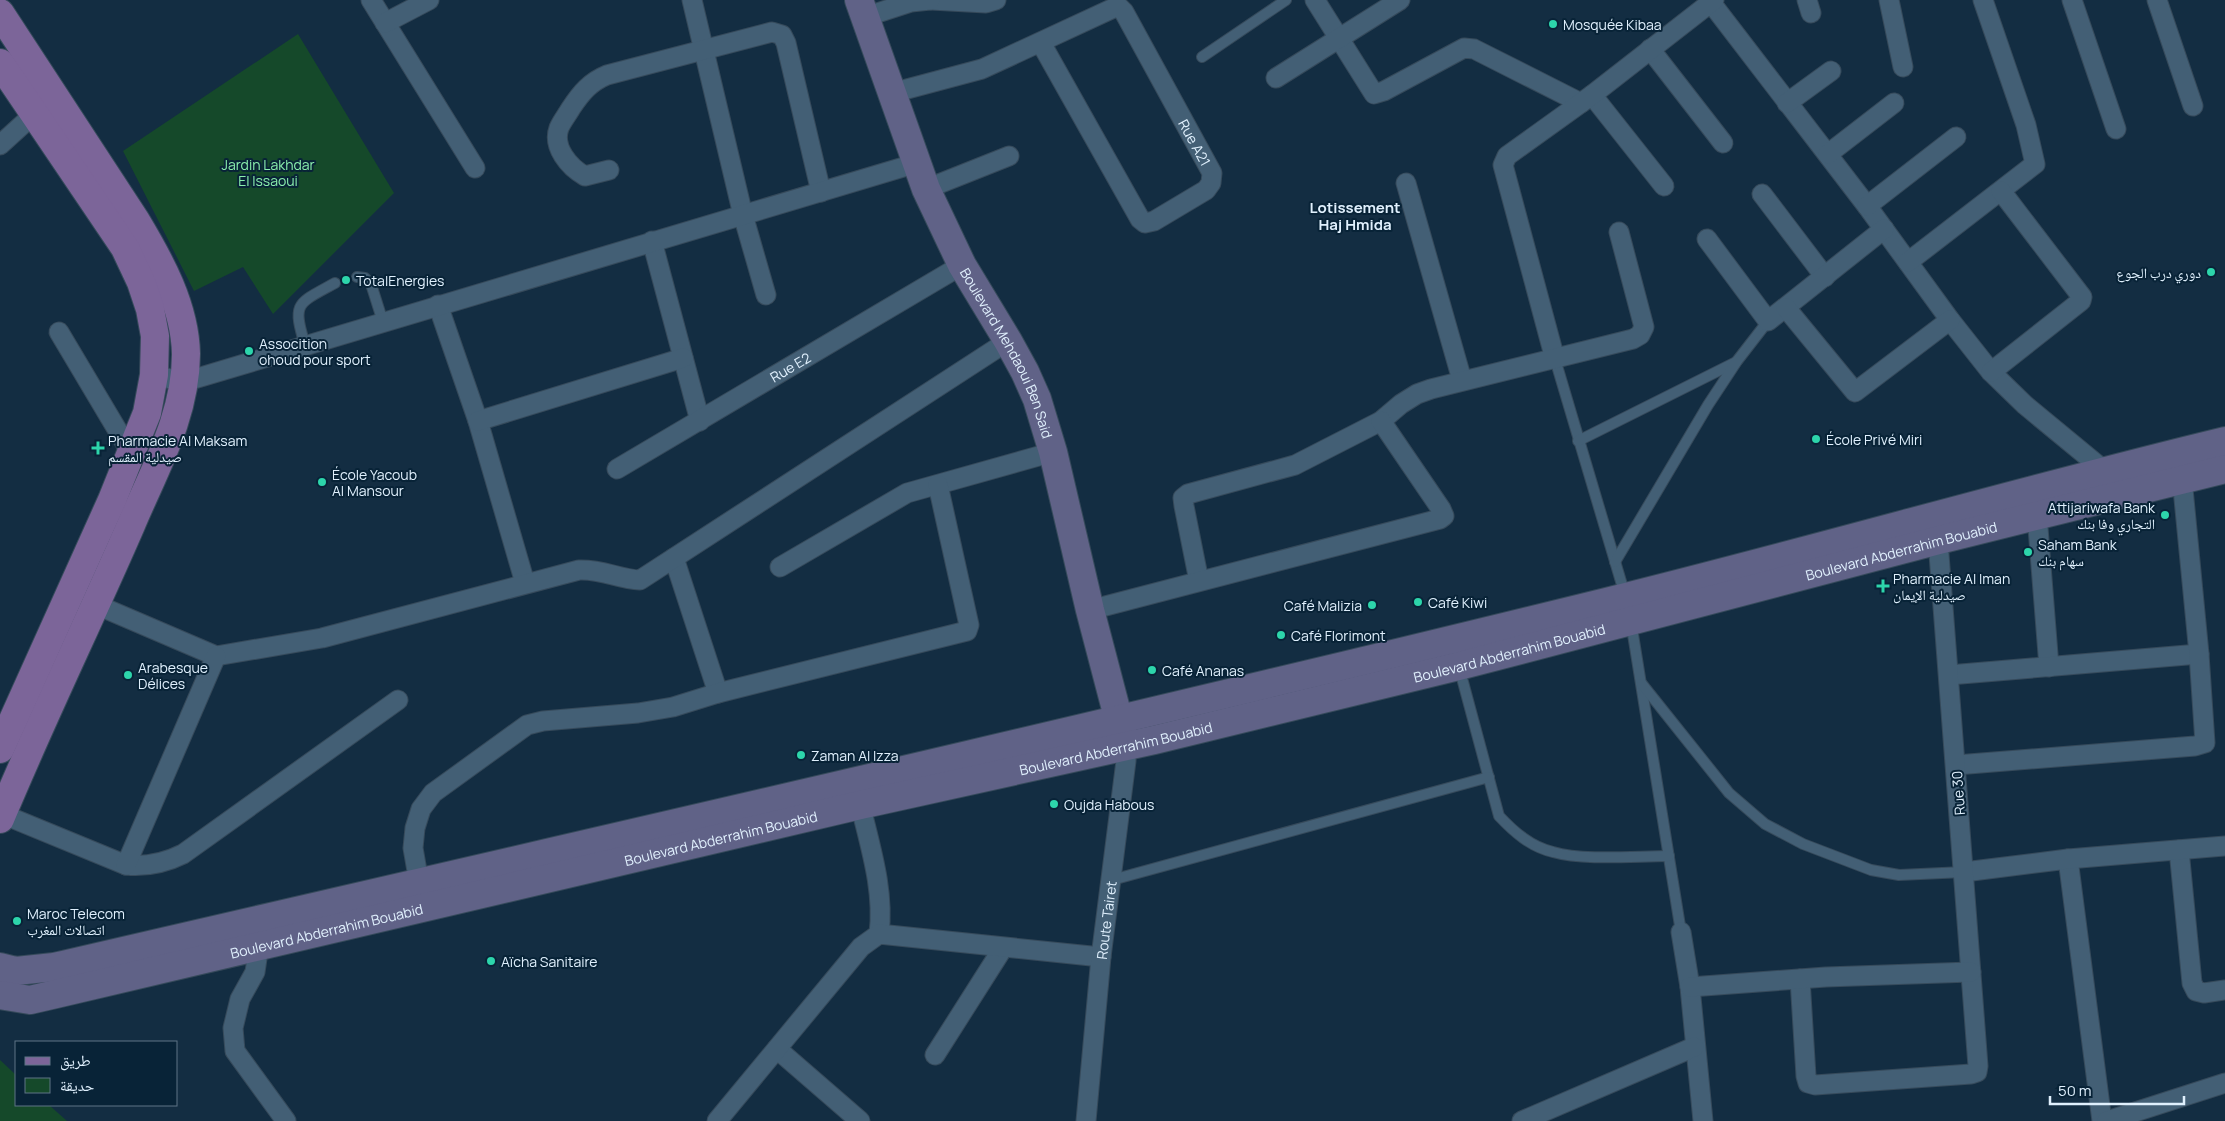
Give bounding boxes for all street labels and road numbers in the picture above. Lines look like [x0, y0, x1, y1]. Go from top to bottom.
street label: Rue A21 [1175, 116, 1216, 169]
street label: Boulevard Mehdaoui Ben Said [956, 264, 1058, 441]
street label: Rue E2 [766, 347, 814, 386]
street label: Boulevard Abderrahim Bouabid [1803, 516, 1999, 584]
street label: Boulevard Abderrahim Bouabid [1411, 619, 1607, 686]
street label: Boulevard Abderrahim Bouabid [1017, 717, 1214, 779]
street label: Rue 30 [1947, 770, 1969, 816]
street label: Boulevard Abderrahim Bouabid [623, 806, 819, 870]
street label: Route Tairet [1091, 879, 1120, 960]
street label: Boulevard Abderrahim Bouabid [228, 899, 425, 962]

